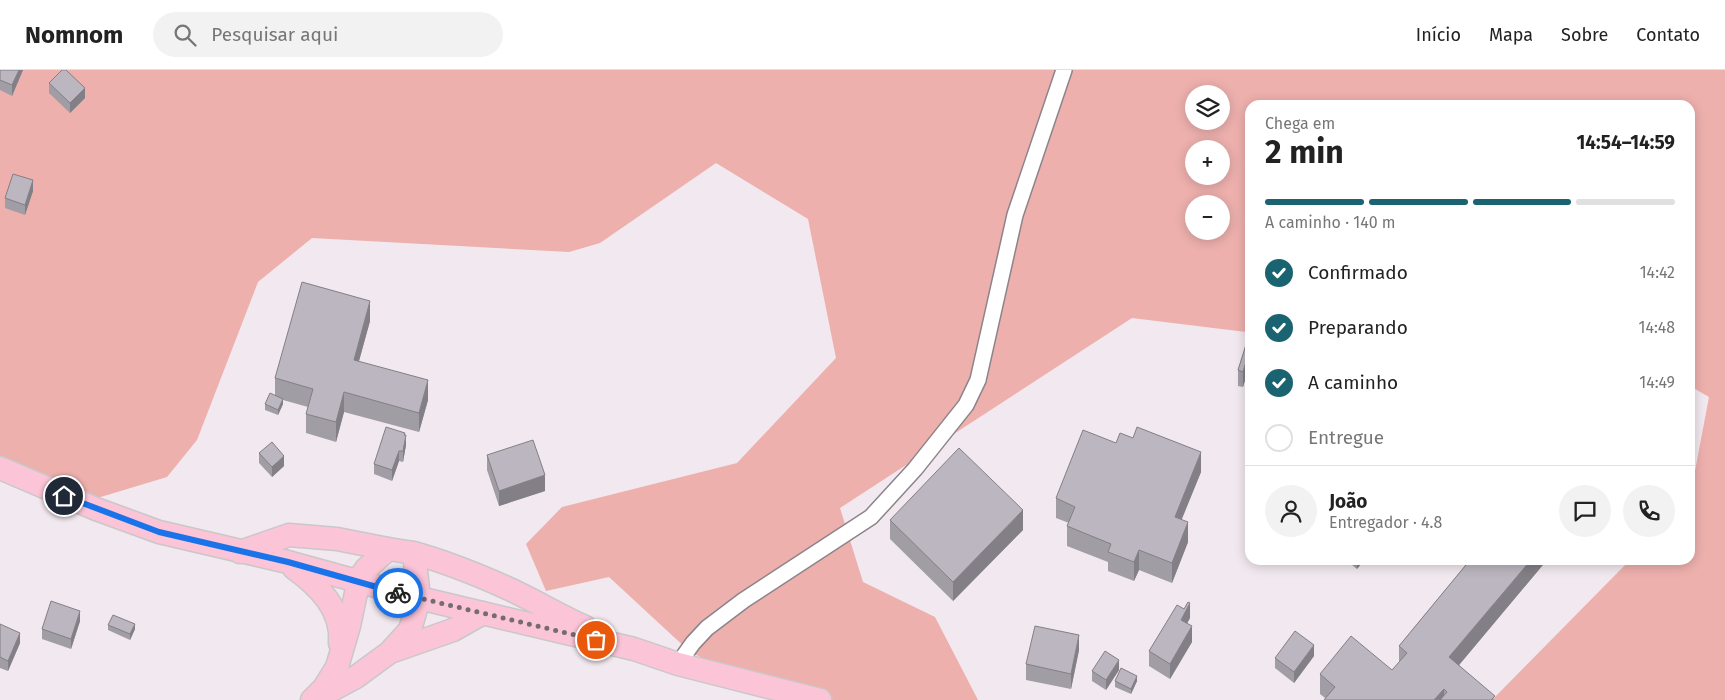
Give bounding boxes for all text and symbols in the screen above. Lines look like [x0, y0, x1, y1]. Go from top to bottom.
search box [153, 12, 503, 57]
text: Nomnom [25, 21, 123, 49]
icon: search [171, 21, 199, 49]
text: Pesquisar aqui [211, 23, 338, 46]
text: Início [1416, 24, 1461, 46]
text: Mapa [1489, 24, 1533, 46]
text: Sobre [1561, 24, 1608, 46]
text: Contato [1636, 24, 1700, 46]
map controls [1185, 85, 1230, 240]
button: layers [1185, 85, 1230, 130]
text: Chega em [1265, 114, 1335, 133]
text: 14:54–14:59 [1576, 131, 1675, 154]
text: 2 min [1265, 133, 1344, 171]
button: + [1185, 140, 1230, 185]
button: − [1185, 195, 1230, 240]
text: A caminho · 140 m [1265, 213, 1396, 232]
icon: check [1265, 259, 1293, 287]
text: Confirmado [1308, 261, 1408, 284]
text: 14:42 [1640, 263, 1675, 282]
icon: check [1265, 314, 1293, 342]
text: Preparando [1308, 316, 1408, 339]
text: 14:48 [1638, 318, 1675, 337]
icon: check [1265, 369, 1293, 397]
text: A caminho [1308, 371, 1398, 394]
text: 14:49 [1639, 373, 1675, 392]
text: Entregue [1308, 426, 1384, 449]
pin [43, 475, 85, 517]
icon: home [50, 482, 78, 510]
button: person [1265, 485, 1317, 537]
button: chat [1559, 485, 1611, 537]
button: phone [1623, 485, 1675, 537]
text: João [1329, 490, 1367, 513]
text: Entregador · 4.8 [1329, 513, 1442, 532]
courier [373, 568, 423, 618]
icon: bike [384, 579, 412, 607]
pin [575, 619, 617, 661]
icon: bag [582, 626, 610, 654]

